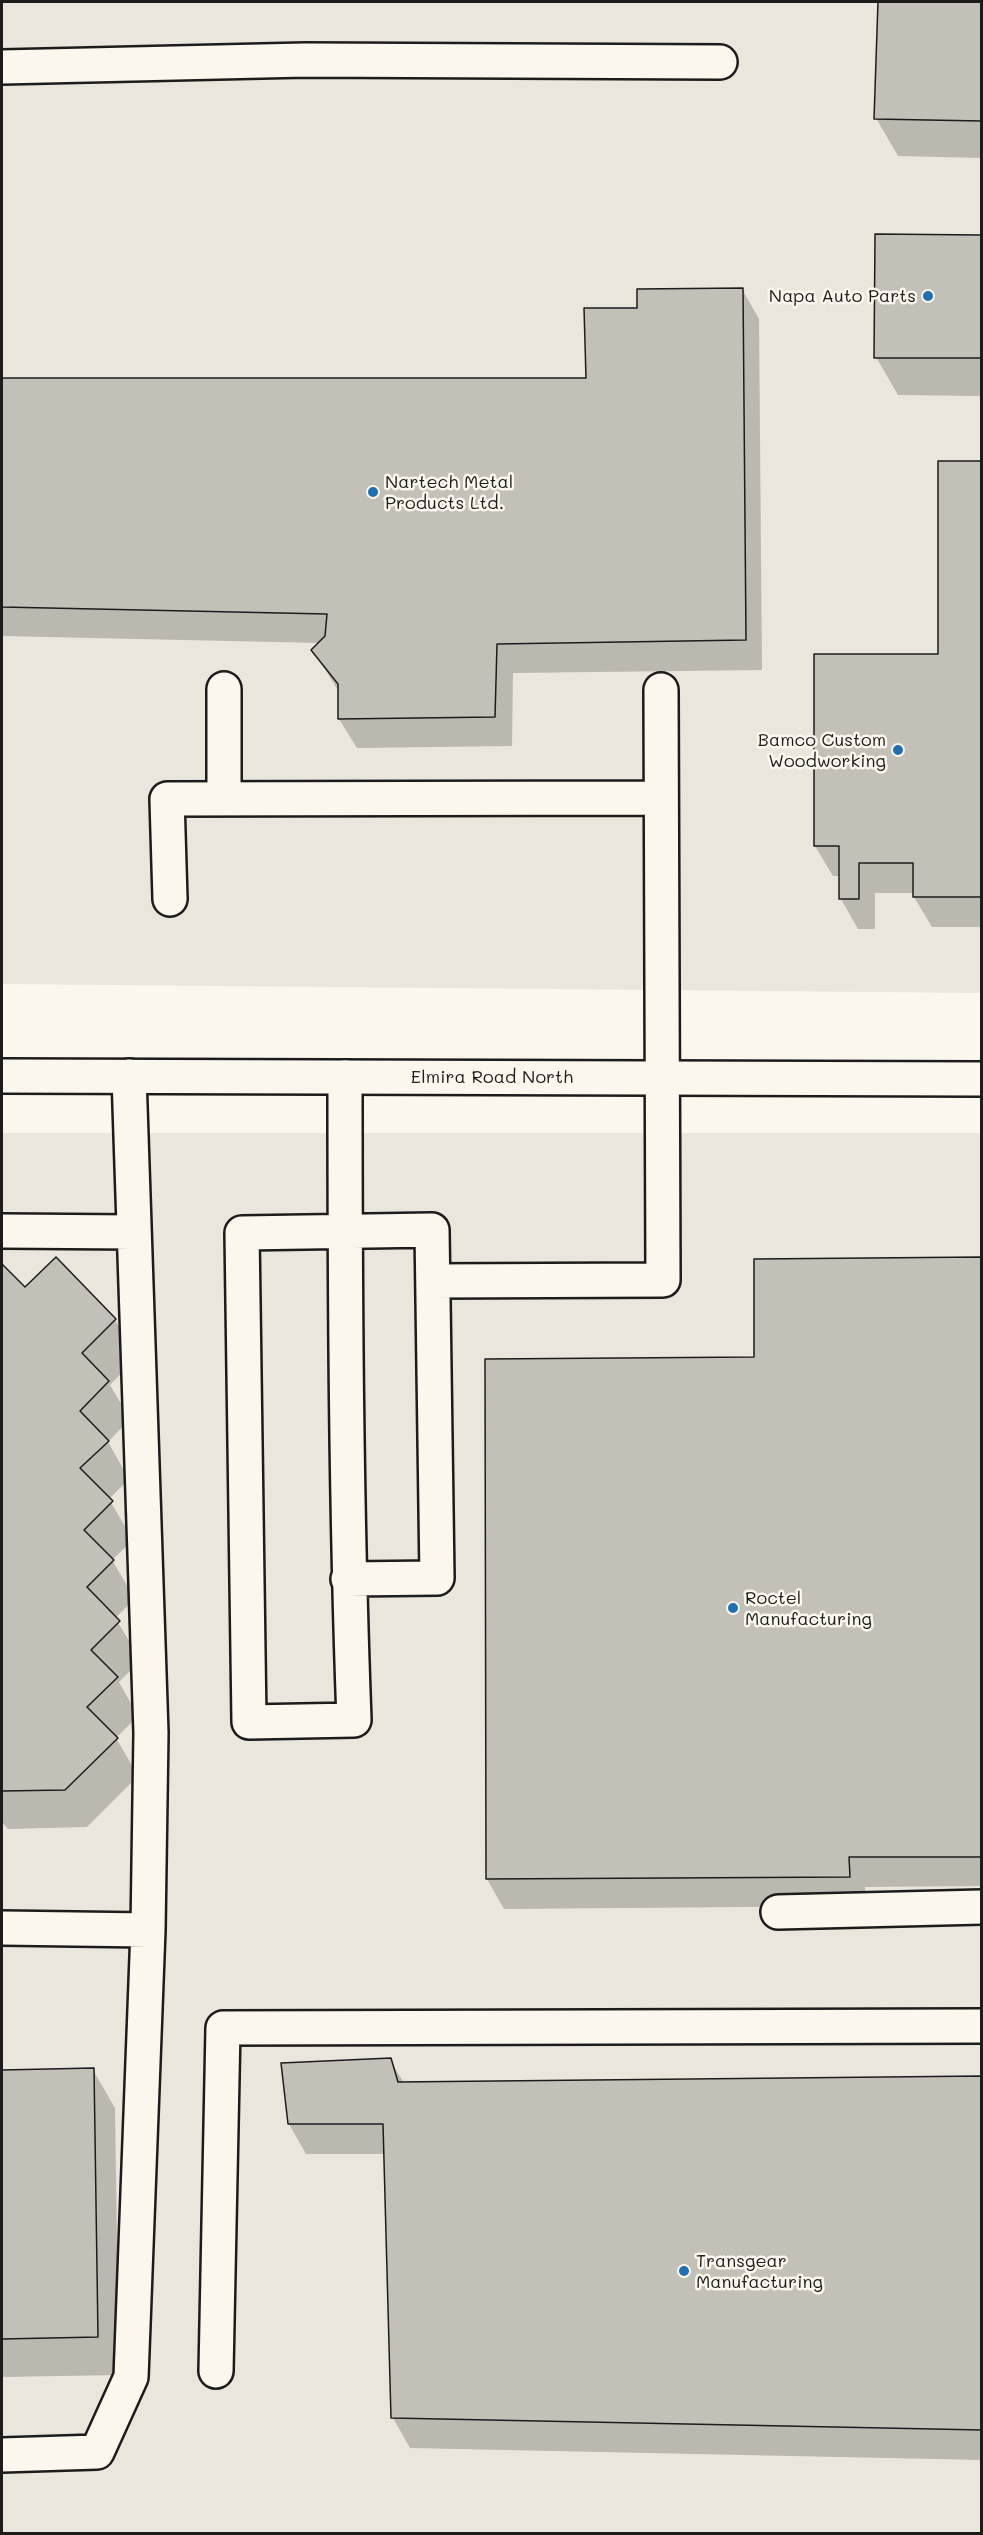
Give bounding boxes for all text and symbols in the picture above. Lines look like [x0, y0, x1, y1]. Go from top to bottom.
place label: Napa Auto Parts [769, 285, 916, 307]
marker: Napa Auto Parts [921, 289, 935, 303]
place label: Nartech Metal Products Ltd. [385, 471, 513, 514]
marker: Nartech Metal Products Ltd. [366, 485, 380, 499]
place label: Bamco Custom Woodworking [758, 729, 886, 771]
marker: Bamco Custom Woodworking [891, 743, 905, 757]
street label: Elmira Road North [411, 1066, 573, 1088]
place label: Roctel Manufacturing [745, 1587, 872, 1630]
marker: Roctel Manufacturing [726, 1601, 740, 1615]
place label: Transgear Manufacturing [696, 2250, 823, 2292]
marker: Transgear Manufacturing [677, 2264, 691, 2278]

